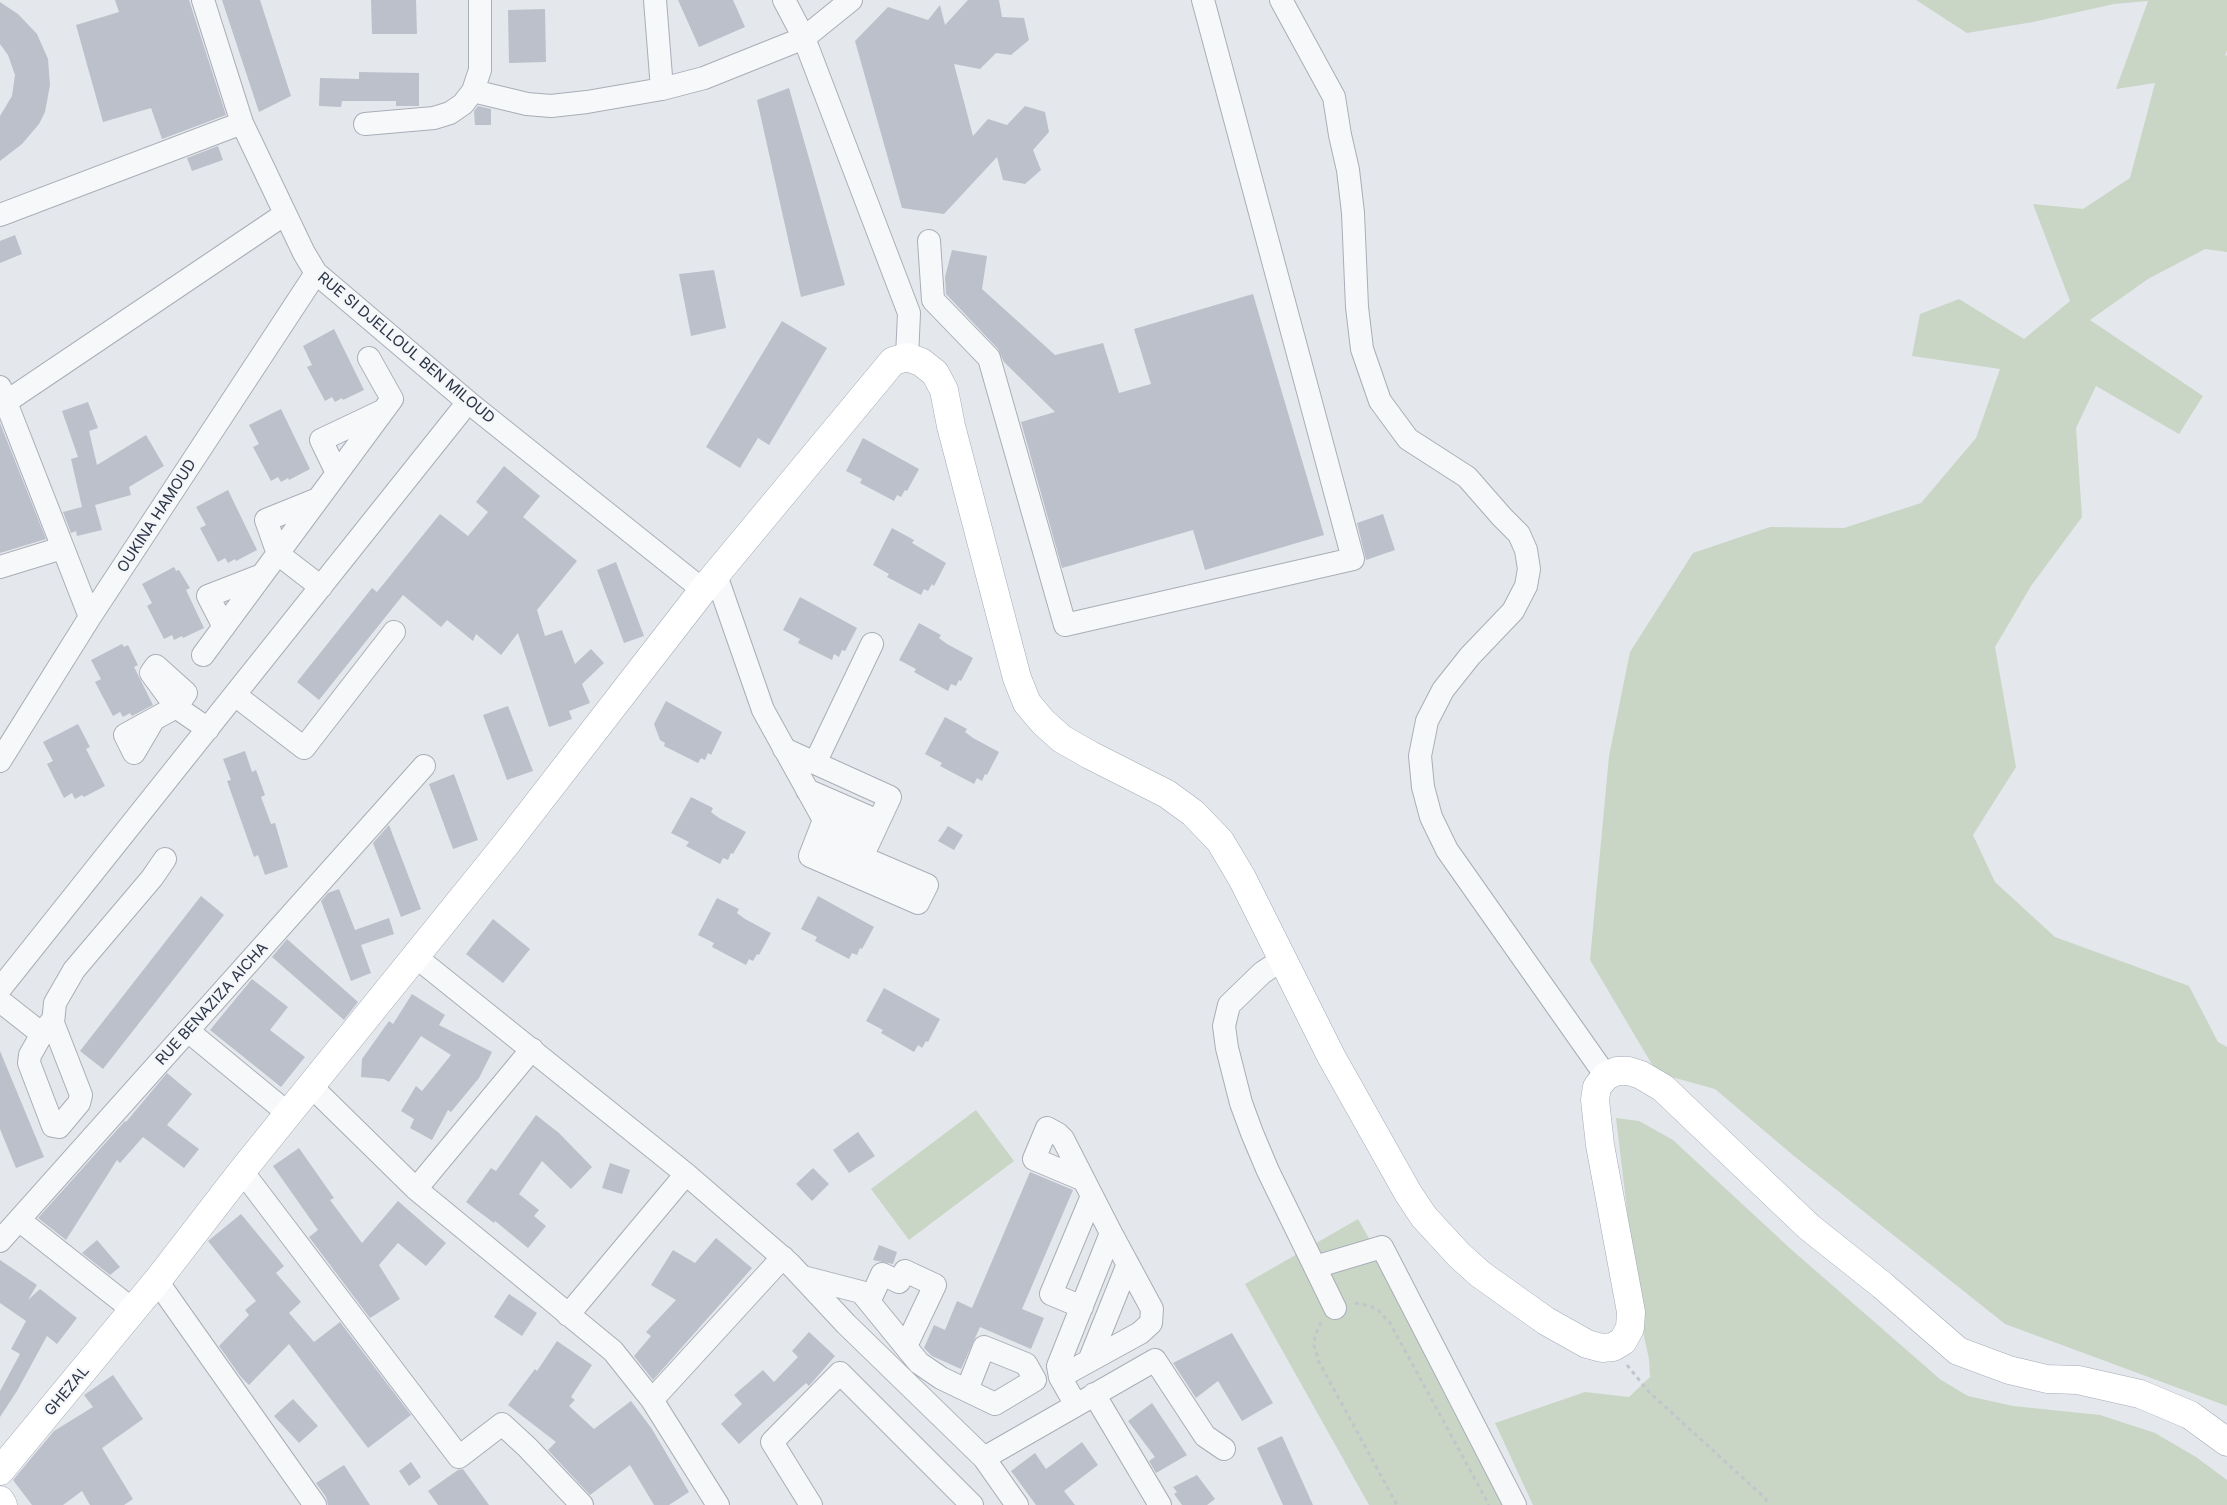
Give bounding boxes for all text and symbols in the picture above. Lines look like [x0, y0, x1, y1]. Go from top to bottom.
street label: RUE SI DJELLOUL BEN MILOUD [314, 269, 498, 427]
street label: OUKINA HAMOUD [114, 456, 200, 576]
street label: RUE BENAZIZA AICHA [152, 939, 272, 1069]
street label: GHEZAL [41, 1362, 93, 1420]

